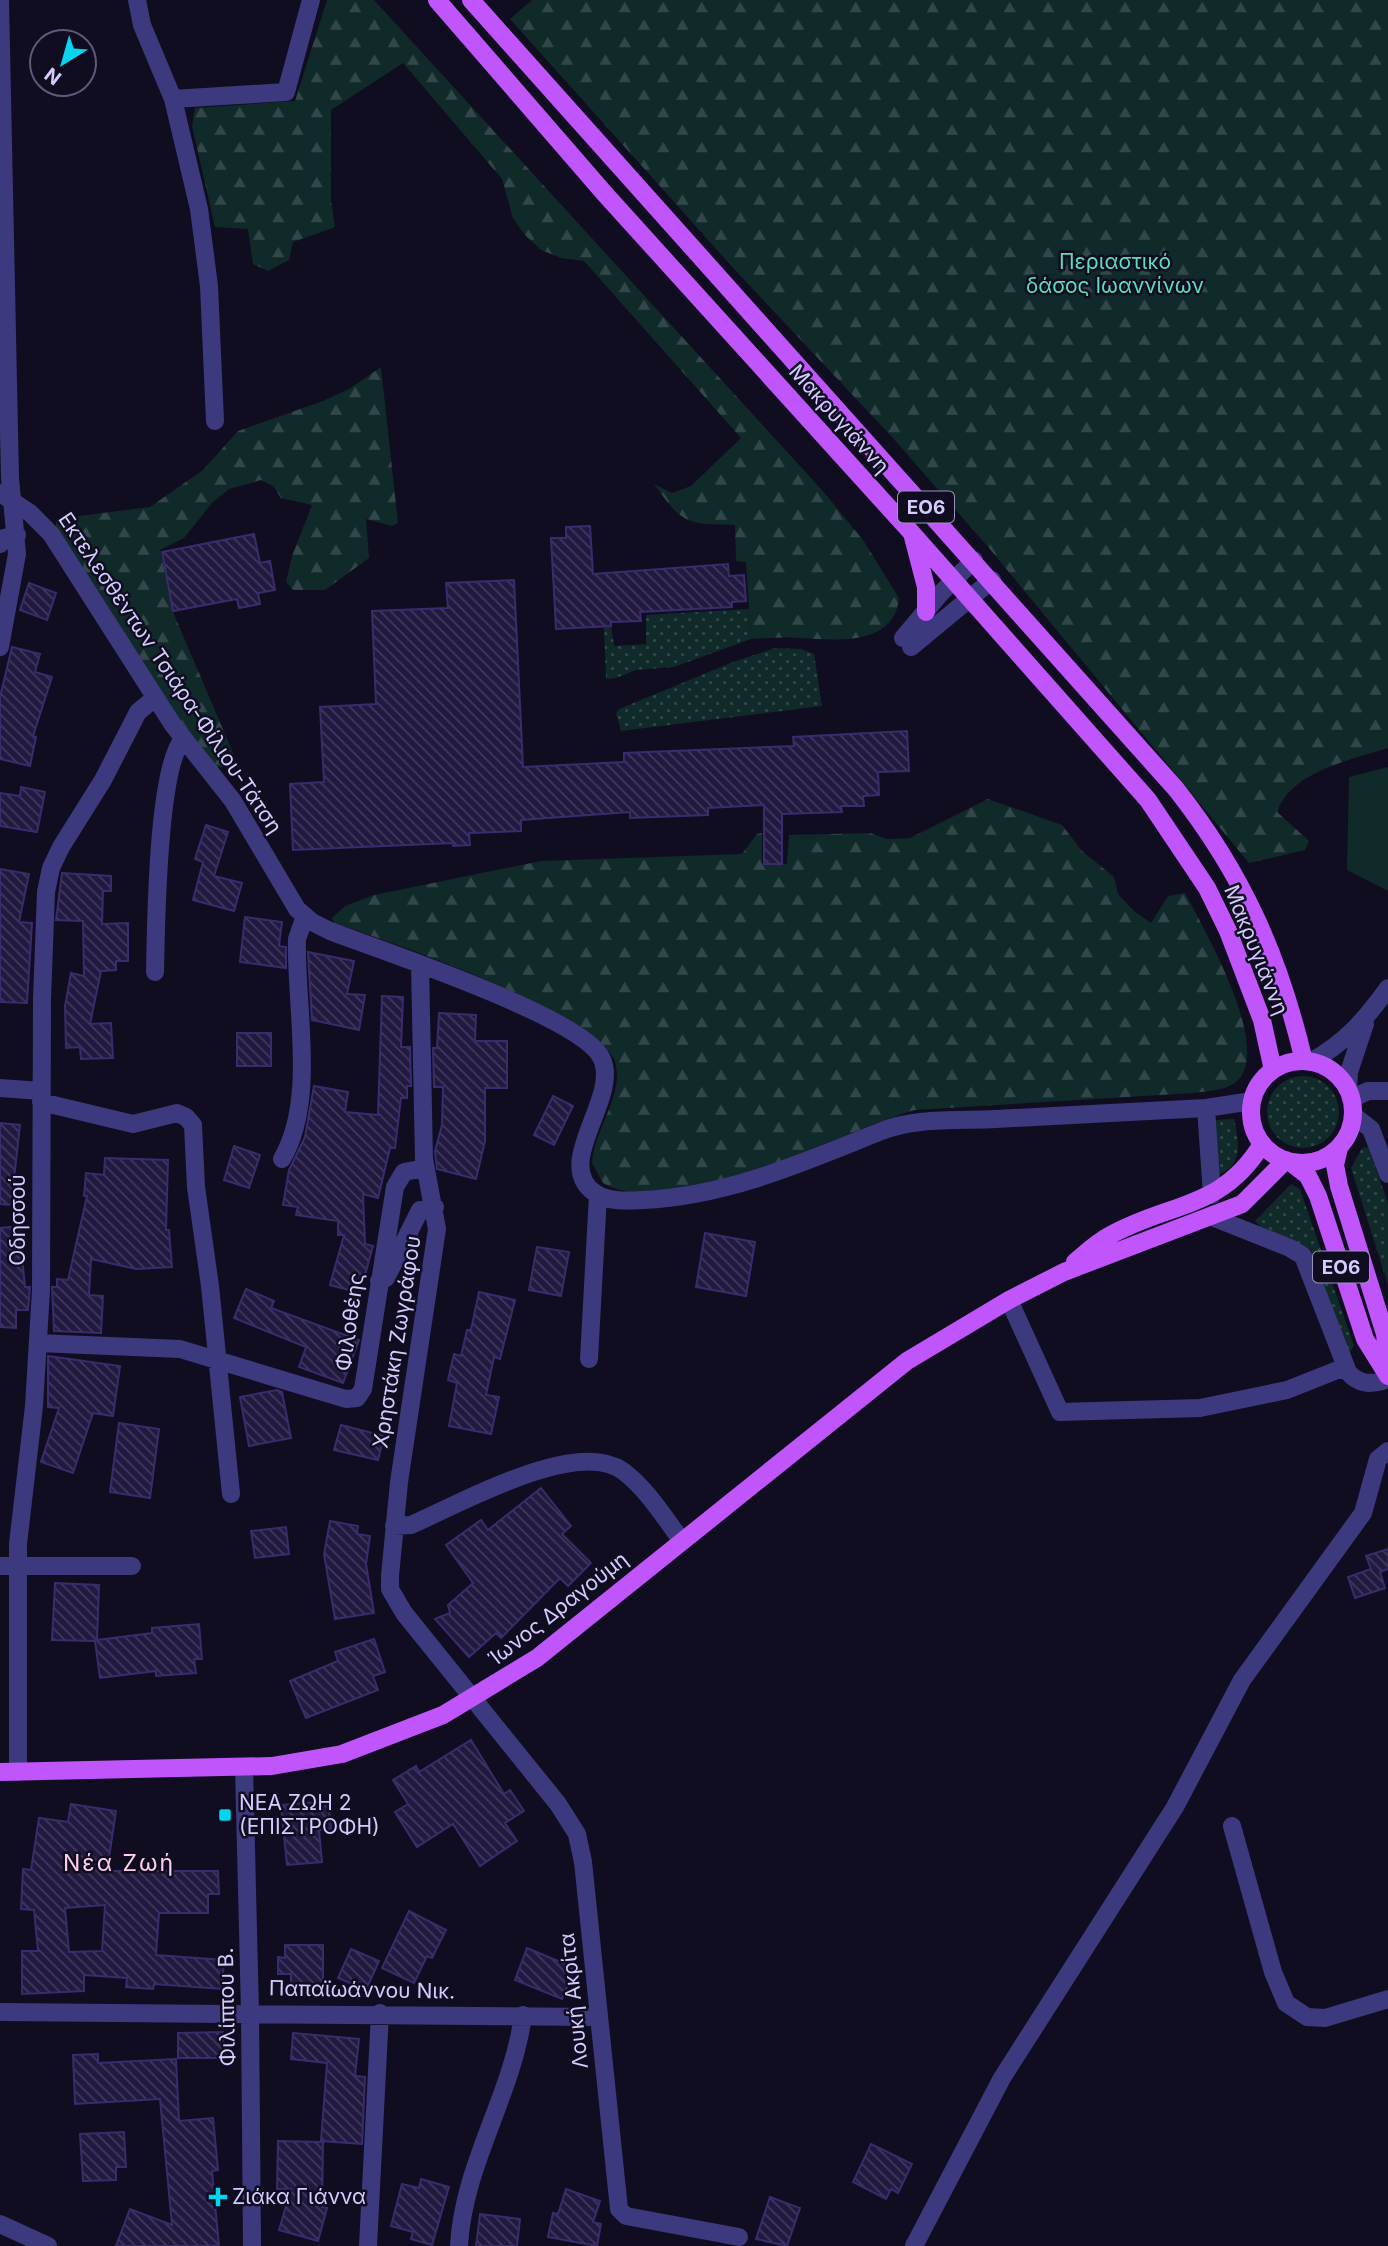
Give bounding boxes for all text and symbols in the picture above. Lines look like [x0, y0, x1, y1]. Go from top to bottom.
north arrow [28, 28, 98, 98]
text: N [40, 63, 66, 90]
park label: Περιαστικό δάσος Ιωαννίνων [1026, 249, 1204, 298]
street label: Μακρυγιάννη [784, 359, 895, 478]
road number: ΕΟ6 [898, 492, 954, 522]
street label: Εκτελεσθέντων Τσιάρα-Φίλιου-Τάτση [53, 507, 288, 838]
street label: Μακρυγιάννη [1219, 881, 1294, 1018]
street label: Οδησσού [5, 1174, 30, 1266]
street label: Χρηστάκη Ζωγράφου [367, 1234, 426, 1450]
road number: ΕΟ6 [1313, 1252, 1369, 1282]
street label: Φιλοθέης [330, 1271, 369, 1373]
street label: Ίωνος Δραγούμη [483, 1546, 633, 1671]
place label: ΝΕΑ ΖΩΗ 2 (ΕΠΙΣΤΡΟΦΗ) [239, 1790, 380, 1839]
marker: ΝΕΑ ΖΩΗ 2 (ΕΠΙΣΤΡΟΦΗ) [217, 1807, 233, 1823]
district label: Νέα Ζωή [63, 1849, 175, 1877]
street label: Λουκή Ακρίτα [554, 1932, 593, 2070]
street label: Φιλίππου Β. [213, 1947, 240, 2067]
street label: Παπαϊωάννου Νικ. [269, 1975, 455, 2004]
place label: Ζιάκα Γιάννα [232, 2184, 366, 2209]
marker: Ζιάκα Γιάννα [210, 2189, 226, 2205]

